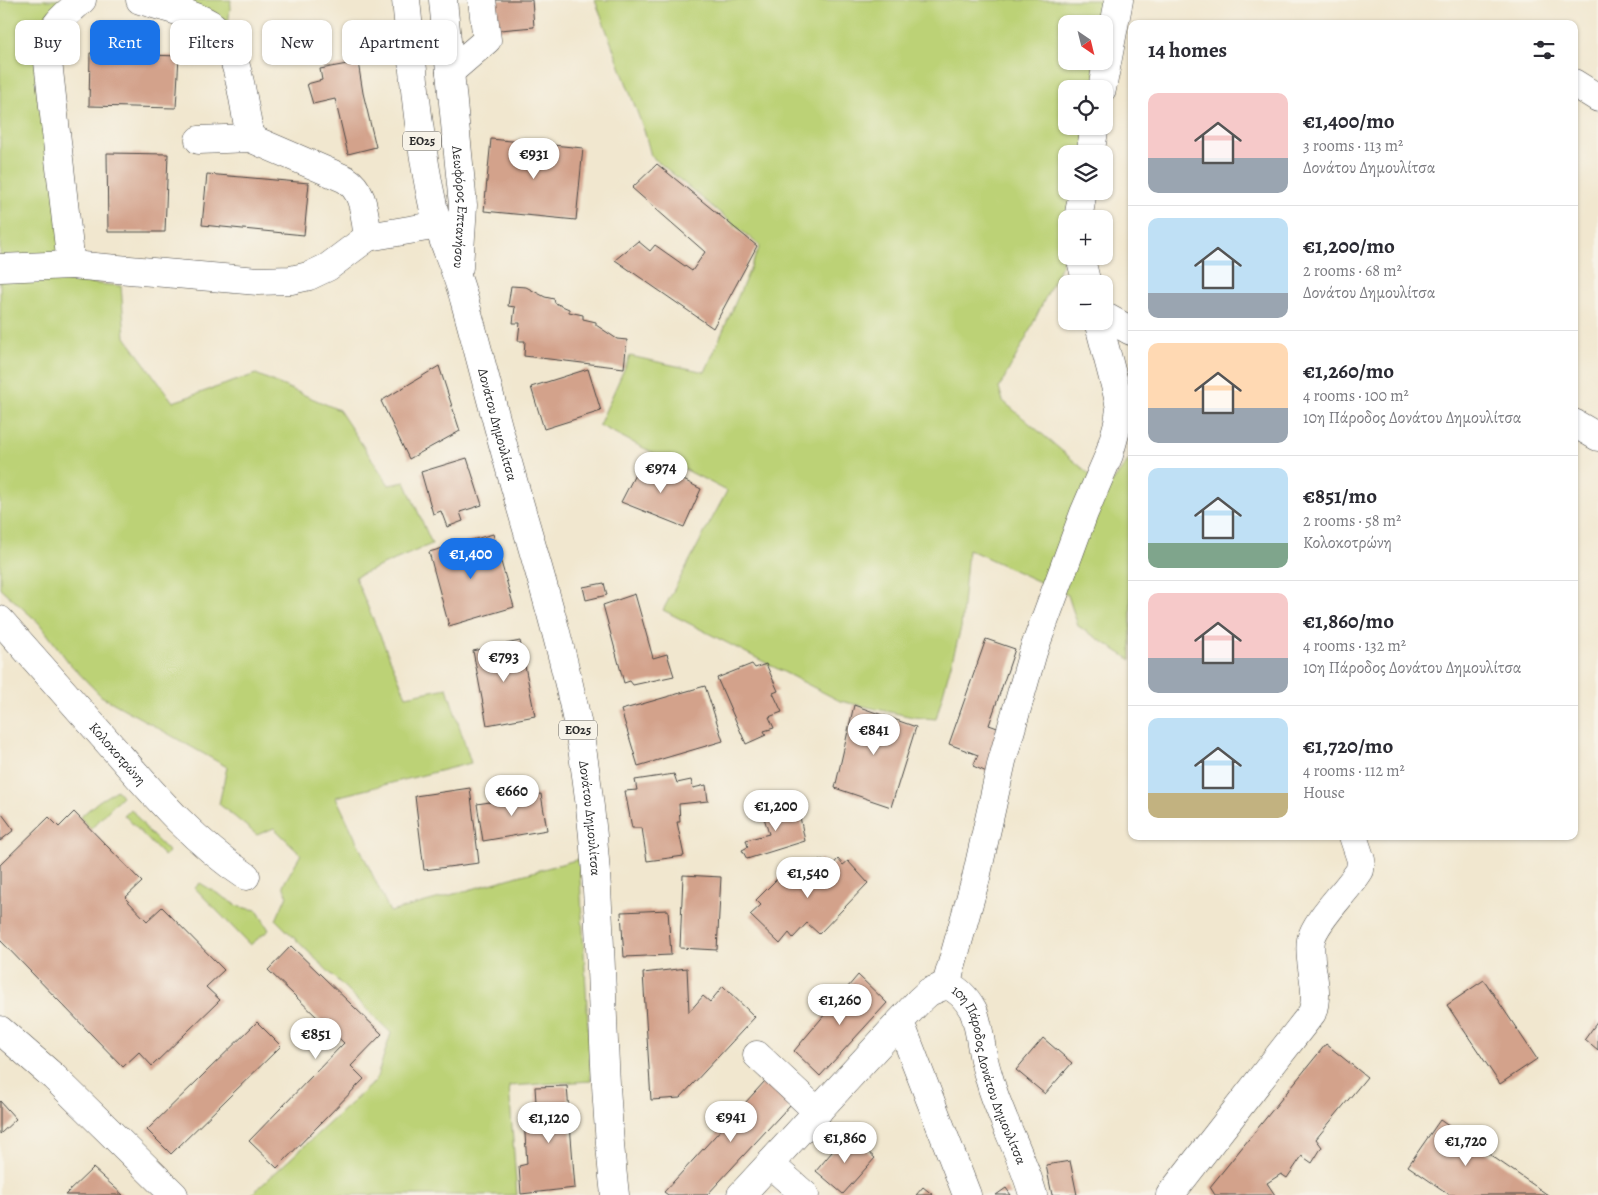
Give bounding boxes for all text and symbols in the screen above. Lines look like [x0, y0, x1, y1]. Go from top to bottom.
north arrow [1058, 15, 1112, 70]
map controls [1058, 15, 1113, 330]
chip: Buy [15, 20, 80, 65]
chip: Rent [90, 20, 160, 65]
chip: Filters [170, 20, 252, 65]
chip: New [262, 20, 332, 65]
chip: Apartment [342, 20, 457, 65]
text: 14 homes [1148, 36, 1227, 64]
icon: filters [1530, 36, 1558, 64]
button: locate [1058, 80, 1113, 135]
text: €1,400/mo [1303, 107, 1395, 135]
icon: home [1188, 113, 1248, 173]
road number: ΕΟ25 [403, 132, 441, 150]
text: 3 rooms · 113 m² [1303, 135, 1403, 157]
pin: €931 [504, 138, 564, 180]
text: €931 [519, 143, 549, 165]
street label: Λεωφόρος Επτανήσου [447, 144, 472, 269]
button: layers [1058, 145, 1113, 200]
text: Δονάτου Δημουλίτσα [1303, 157, 1435, 179]
button: + [1058, 210, 1113, 265]
text: €1,200/mo [1303, 232, 1395, 260]
icon: home [1188, 238, 1248, 298]
text: 2 rooms · 68 m² [1303, 260, 1402, 282]
button: − [1058, 275, 1113, 330]
text: Δονάτου Δημουλίτσα [1303, 282, 1435, 304]
text: €1,260/mo [1303, 357, 1394, 385]
icon: home [1188, 363, 1248, 423]
street label: Δονάτου Δημουλίτσα [473, 366, 522, 484]
text: 4 rooms · 100 m² [1303, 385, 1409, 407]
text: 10η Πάροδος Δονάτου Δημουλίτσα [1303, 407, 1522, 429]
pin: €974 [631, 452, 691, 494]
text: €974 [646, 457, 676, 479]
text: €851/mo [1303, 482, 1377, 510]
icon: home [1188, 488, 1248, 548]
text: 2 rooms · 58 m² [1303, 510, 1401, 532]
text: Κολοκοτρώνη [1303, 532, 1392, 554]
pin: €1,400 [430, 538, 512, 580]
text: €1,400 [450, 543, 492, 565]
text: €1,860/mo [1303, 607, 1394, 635]
icon: home [1188, 613, 1248, 673]
text: 4 rooms · 132 m² [1303, 635, 1406, 657]
pin: €793 [474, 640, 534, 683]
text: €793 [489, 646, 519, 668]
text: 10η Πάροδος Δονάτου Δημουλίτσα [1303, 657, 1522, 679]
pin: €841 [844, 714, 904, 756]
street label: Κολοκοτρώνη [85, 718, 150, 789]
text: €841 [859, 719, 889, 741]
road number: ΕΟ25 [559, 720, 597, 740]
text: €1,720/mo [1303, 732, 1393, 760]
icon: home [1188, 738, 1248, 798]
street label: Δονάτου Δημουλίτσα [574, 759, 605, 877]
text: 4 rooms · 112 m² [1303, 760, 1405, 782]
pin: €660 [482, 774, 542, 817]
text: €660 [496, 780, 528, 802]
text: House [1303, 782, 1345, 804]
pin: €1,200 [735, 790, 817, 832]
text: €1,200 [754, 795, 798, 817]
pin: €1,540 [767, 856, 849, 899]
text: €1,540 [787, 862, 829, 884]
street label: 10η Πάροδος Δονάτου Δημουλίτσα [948, 981, 1031, 1168]
pin: €1,260 [799, 984, 881, 1026]
text: €1,260 [819, 989, 861, 1011]
pin: €851 [286, 1018, 346, 1060]
text: €851 [301, 1023, 331, 1045]
pin: €941 [701, 1100, 761, 1143]
pin: €1,120 [508, 1102, 590, 1144]
text: €941 [716, 1106, 746, 1128]
text: €1,120 [529, 1107, 569, 1129]
pin: €1,860 [804, 1122, 886, 1164]
pin: €1,720 [1425, 1124, 1507, 1167]
text: €1,860 [824, 1127, 866, 1149]
text: €1,720 [1445, 1130, 1487, 1152]

